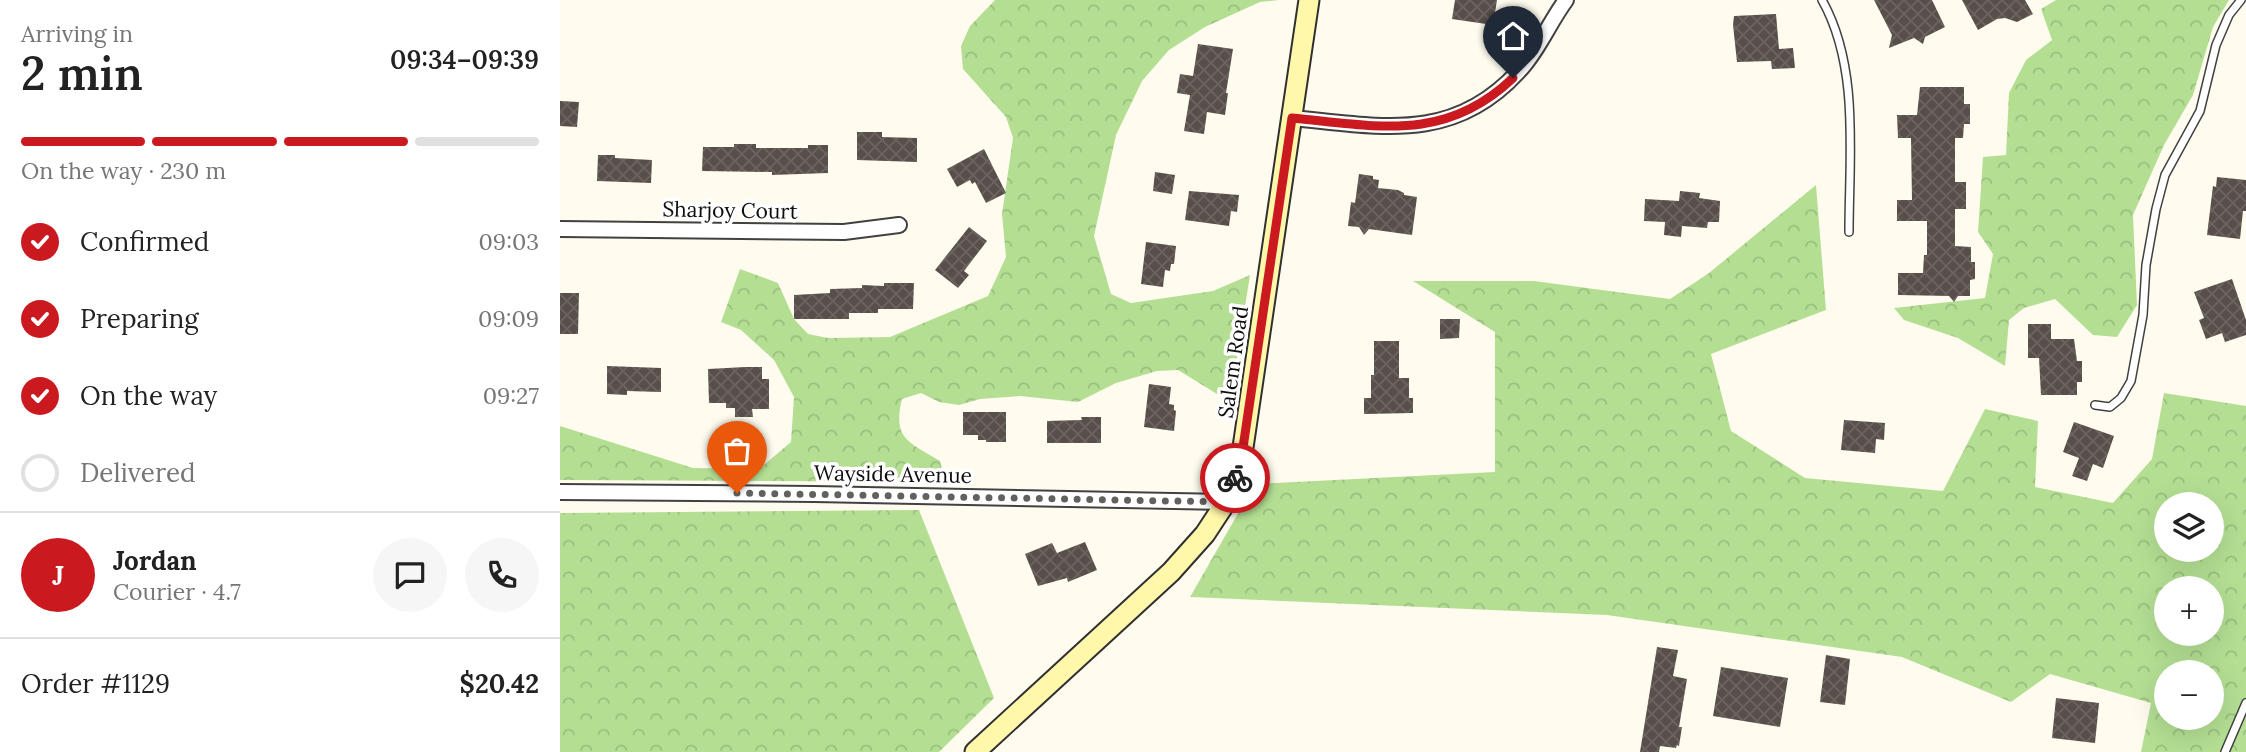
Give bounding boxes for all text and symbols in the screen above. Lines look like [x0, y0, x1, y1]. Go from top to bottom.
pin [1483, 6, 1543, 78]
icon: home [1494, 17, 1532, 55]
text: Arriving in [21, 19, 133, 48]
text: 09:34–09:39 [390, 43, 539, 76]
text: 2 min [21, 44, 143, 103]
text: On the way · 230 m [21, 156, 226, 185]
street label: Sharjoy Court [662, 195, 799, 225]
icon: check [21, 223, 59, 261]
text: Confirmed [80, 225, 209, 258]
text: 09:03 [479, 227, 539, 256]
icon: check [21, 300, 59, 338]
text: Preparing [80, 302, 199, 335]
text: 09:09 [478, 304, 539, 333]
street label: Salem Road [1212, 304, 1254, 420]
icon: check [21, 377, 59, 415]
text: On the way [80, 379, 217, 412]
text: 09:27 [483, 381, 539, 410]
pin [707, 421, 767, 493]
icon: bag [718, 432, 756, 470]
courier [1200, 443, 1270, 513]
text: Delivered [80, 456, 196, 489]
street label: Wayside Avenue [814, 459, 972, 489]
icon: bike [1216, 459, 1254, 497]
map controls [2154, 492, 2224, 730]
button: layers [2154, 492, 2224, 562]
button: chat [373, 538, 447, 612]
button: phone [465, 538, 539, 612]
text: Jordan [113, 544, 197, 577]
text: J [52, 559, 64, 592]
button: + [2154, 576, 2224, 646]
text: Courier · 4.7 [113, 577, 241, 606]
button: − [2154, 660, 2224, 730]
text: Order #1129 [21, 667, 170, 700]
text: $20.42 [460, 667, 539, 700]

